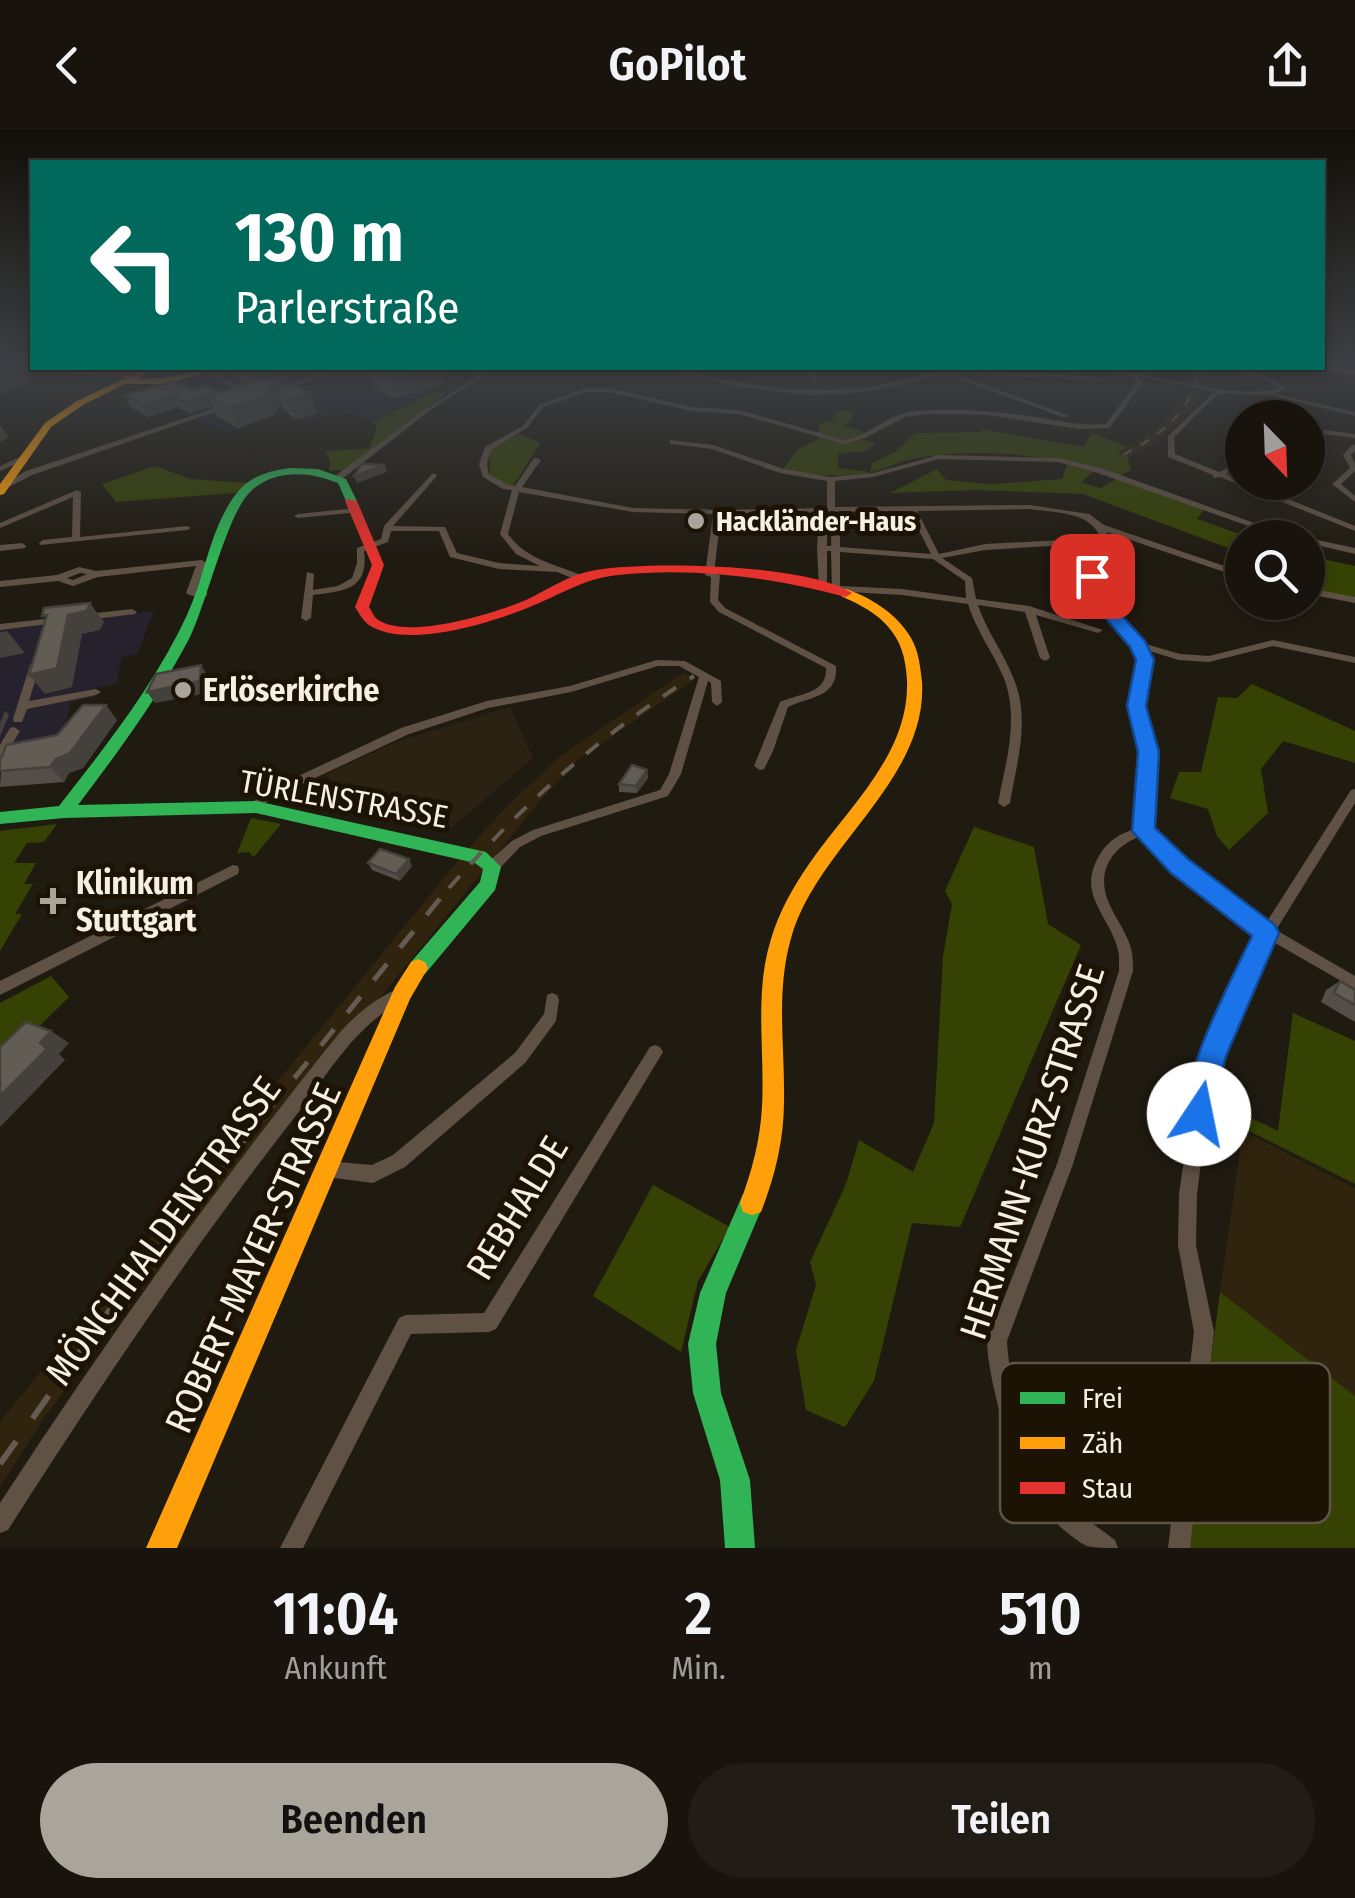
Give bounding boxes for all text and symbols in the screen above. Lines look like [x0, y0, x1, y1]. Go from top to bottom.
icon: back [40, 38, 95, 93]
text: GoPilot [609, 38, 746, 92]
icon: share [1260, 38, 1315, 93]
text: 130 m [235, 196, 404, 280]
icon: left [70, 200, 200, 330]
text: Parlerstraße [235, 281, 460, 335]
north arrow [1225, 400, 1325, 500]
map controls [1225, 400, 1325, 620]
place label: Hackländer-Haus [716, 505, 916, 538]
marker: Hackländer-Haus [685, 510, 707, 532]
button: search [1225, 520, 1325, 620]
pin [1050, 534, 1135, 619]
icon: arrive [1065, 549, 1120, 604]
place label: Erlöserkirche [203, 671, 380, 709]
marker: Erlöserkirche [172, 679, 194, 701]
street label: TÜRLENSTRASSE [237, 762, 451, 836]
place label: Klinikum Stuttgart [76, 864, 197, 939]
marker: Klinikum Stuttgart [40, 888, 66, 914]
street label: HERMANN-KURZ-STRASSE [950, 959, 1114, 1345]
position arrow [1147, 1062, 1251, 1166]
street label: MÖNCHHALDENSTRASSE [36, 1068, 290, 1394]
street label: ROBERT-MAYER-STRASSE [155, 1076, 351, 1440]
street label: REBHALDE [456, 1128, 578, 1288]
legend [1000, 1363, 1330, 1523]
text: Frei [1082, 1382, 1123, 1415]
text: Zäh [1082, 1427, 1123, 1460]
text: Stau [1082, 1472, 1133, 1505]
text: 11:04 [273, 1578, 398, 1650]
text: 2 [685, 1578, 712, 1650]
text: 510 [999, 1578, 1082, 1650]
text: Ankunft [285, 1649, 387, 1687]
text: Min. [671, 1649, 726, 1687]
text: m [1028, 1649, 1053, 1687]
button: Beenden [40, 1763, 668, 1878]
button: Teilen [688, 1763, 1315, 1878]

